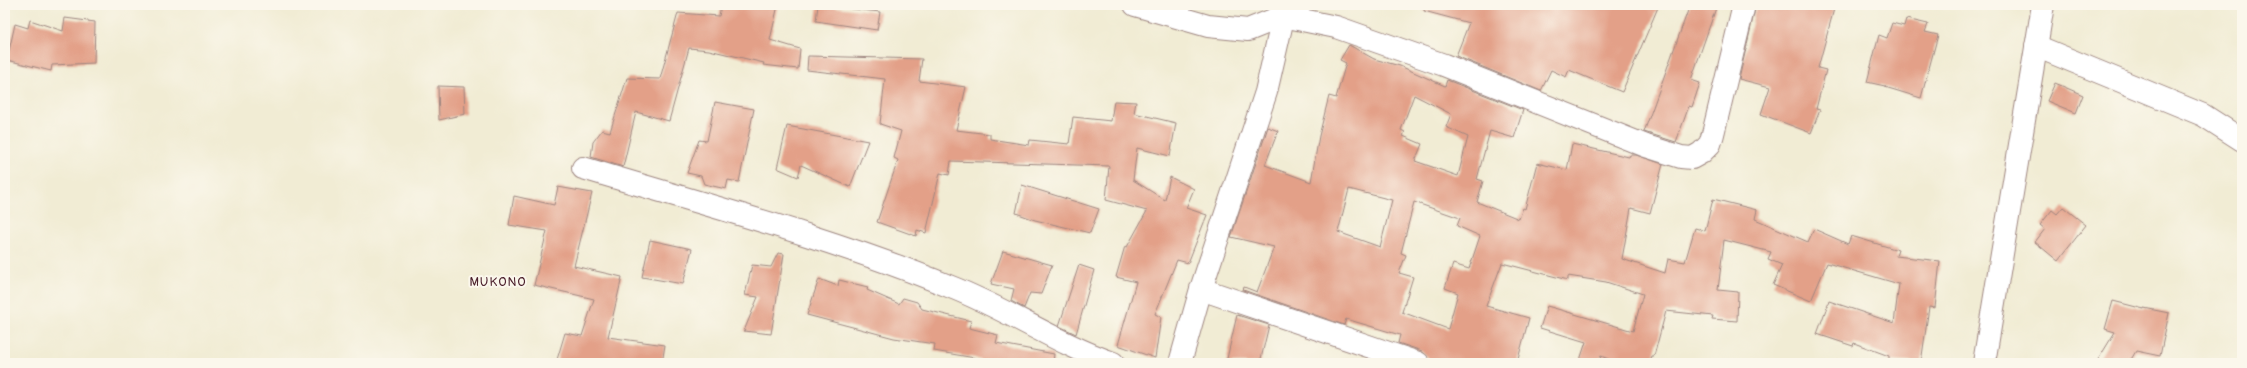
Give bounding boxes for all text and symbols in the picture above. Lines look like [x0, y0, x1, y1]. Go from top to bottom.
district label: MUKONO [469, 274, 527, 290]

